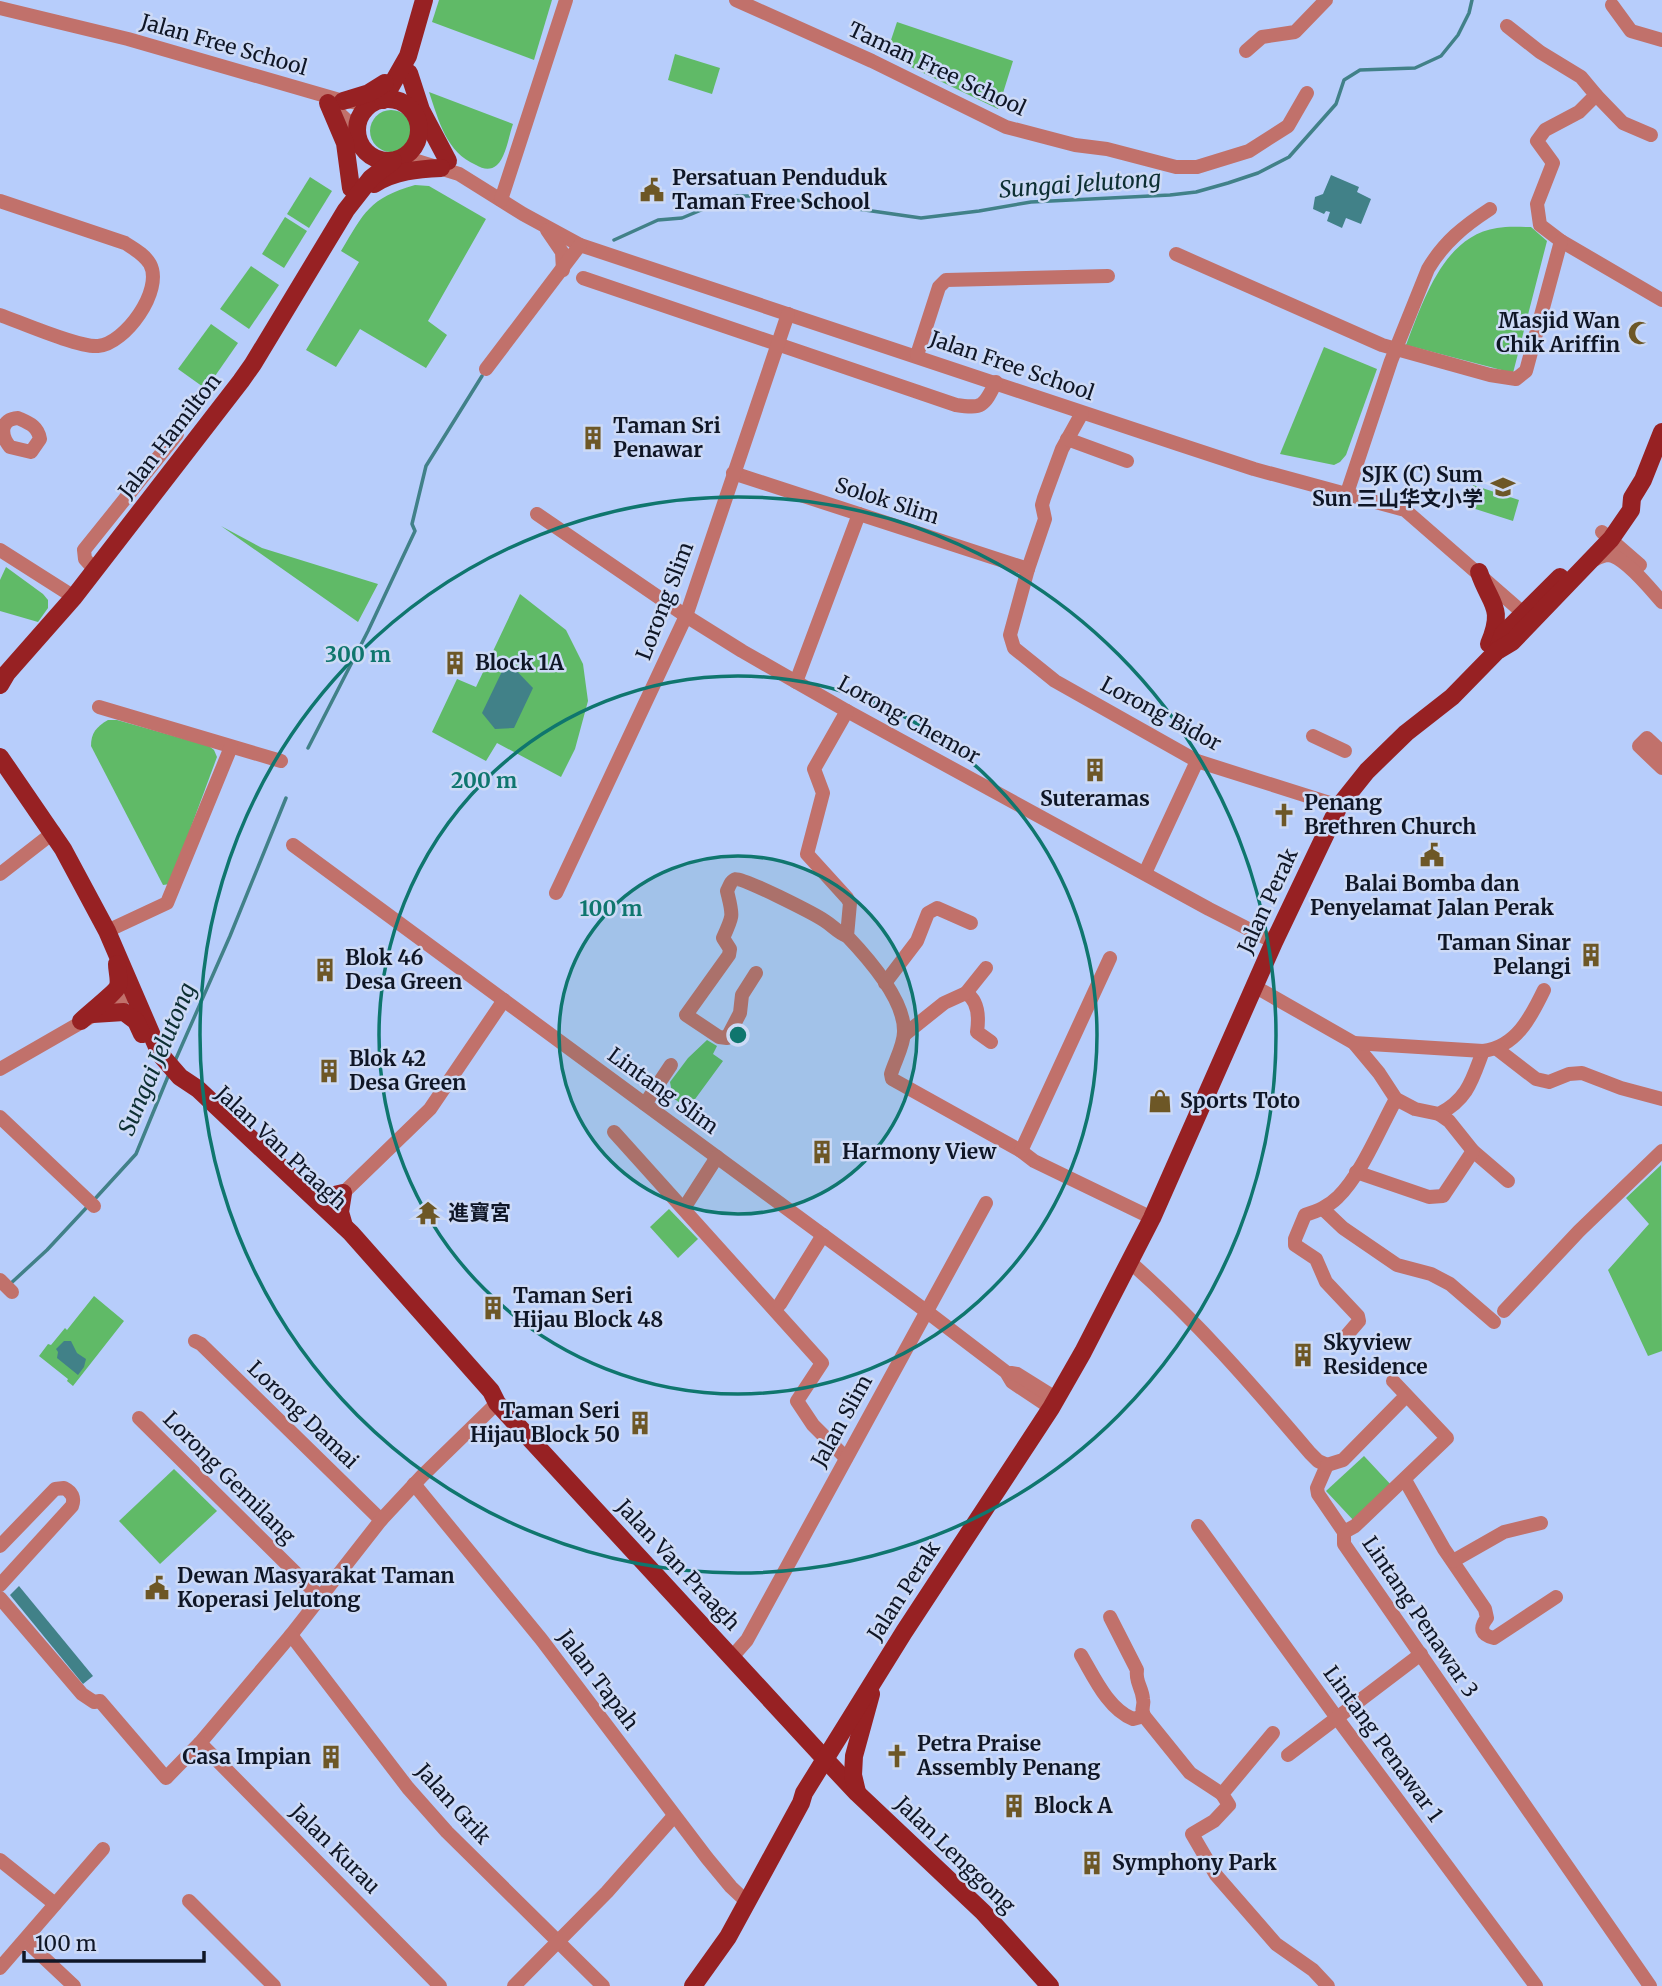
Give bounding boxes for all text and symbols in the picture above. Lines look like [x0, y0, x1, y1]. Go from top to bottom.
street label: Jalan Free School [137, 8, 311, 81]
street label: Taman Free School [844, 15, 1031, 122]
water label: Sungai Jelutong [998, 163, 1162, 204]
place label: Persatuan Penduduk Taman Free School [672, 164, 887, 215]
public building icon: Persatuan Penduduk Taman Free School [638, 176, 666, 204]
place label: Masjid Wan Chik Ariffin [1496, 307, 1620, 358]
mosque icon: Masjid Wan Chik Ariffin [1626, 319, 1654, 347]
street label: Jalan Free School [925, 324, 1098, 406]
street label: Jalan Hamilton [112, 368, 227, 504]
place label: Taman Sri Penawar [613, 412, 721, 463]
building icon: Taman Sri Penawar [579, 424, 607, 452]
place label: SJK (C) Sum Sun 三山华文小学 [1312, 461, 1483, 512]
street label: Solok Slim [832, 471, 943, 530]
school or university icon: SJK (C) Sum Sun 三山华文小学 [1489, 473, 1517, 501]
street label: Lorong Slim [630, 538, 699, 664]
text: 300 m [325, 641, 391, 668]
building icon: Block 1A [441, 649, 469, 677]
place label: Block 1A [475, 649, 565, 676]
street label: Lorong Chemor [833, 669, 985, 770]
street label: Lorong Bidor [1096, 670, 1226, 757]
building icon: Suteramas [1081, 756, 1109, 784]
text: 200 m [451, 767, 517, 794]
place label: Suteramas [1040, 785, 1150, 812]
place label: Penang Brethren Church [1304, 789, 1476, 840]
church icon: Penang Brethren Church [1270, 801, 1298, 829]
public building icon: Balai Bomba dan Penyelamat Jalan Perak [1418, 841, 1446, 869]
street label: Jalan Perak [1231, 843, 1304, 959]
place label: Balai Bomba dan Penyelamat Jalan Perak [1310, 870, 1554, 921]
text: 100 m [580, 895, 642, 922]
place label: Taman Sinar Pelangi [1437, 929, 1571, 980]
building icon: Taman Sinar Pelangi [1577, 941, 1605, 969]
place label: Blok 46 Desa Green [345, 944, 462, 995]
building icon: Blok 46 Desa Green [311, 956, 339, 984]
water label: Sungai Jelutong [111, 978, 202, 1139]
centre of rings [726, 1023, 750, 1047]
street label: Lintang Slim [603, 1041, 724, 1140]
place label: Blok 42 Desa Green [349, 1045, 466, 1096]
building icon: Blok 42 Desa Green [315, 1057, 343, 1085]
street label: Jalan Van Praagh [209, 1079, 353, 1216]
shop icon: Sports Toto [1146, 1087, 1174, 1115]
place label: Sports Toto [1180, 1087, 1300, 1114]
building icon: Harmony View [808, 1138, 836, 1166]
place label: Harmony View [842, 1138, 997, 1165]
temple icon: 進寶宮 [414, 1199, 442, 1227]
place label: 進寶宮 [448, 1199, 511, 1226]
place label: Taman Seri Hijau Block 48 [513, 1282, 663, 1333]
building icon: Taman Seri Hijau Block 48 [479, 1294, 507, 1322]
place label: Skyview Residence [1323, 1329, 1428, 1380]
building icon: Skyview Residence [1289, 1341, 1317, 1369]
street label: Lorong Damai [242, 1355, 365, 1474]
street label: Jalan Slim [805, 1370, 878, 1473]
place label: Taman Seri Hijau Block 50 [470, 1397, 620, 1448]
street label: Lorong Gemilang [157, 1406, 301, 1550]
building icon: Taman Seri Hijau Block 50 [626, 1409, 654, 1437]
street label: Jalan Van Praagh [610, 1493, 746, 1636]
street label: Lintang Penawar 3 [1356, 1531, 1484, 1703]
street label: Jalan Perak [861, 1535, 946, 1646]
place label: Dewan Masyarakat Taman Koperasi Jelutong [177, 1562, 455, 1613]
public building icon: Dewan Masyarakat Taman Koperasi Jelutong [143, 1574, 171, 1602]
street label: Jalan Tapah [551, 1623, 645, 1735]
street label: Lintang Penawar 1 [1318, 1660, 1449, 1827]
place label: Petra Praise Assembly Penang [916, 1730, 1100, 1781]
church icon: Petra Praise Assembly Penang [883, 1742, 911, 1770]
place label: Casa Impian [183, 1743, 311, 1770]
building icon: Casa Impian [317, 1743, 345, 1771]
street label: Jalan Grik [409, 1757, 497, 1850]
street label: Jalan Lenggong [889, 1790, 1021, 1919]
building icon: Block A [1000, 1792, 1028, 1820]
place label: Block A [1034, 1792, 1114, 1819]
street label: Jalan Kurau [284, 1797, 386, 1899]
building icon: Symphony Park [1078, 1849, 1106, 1877]
place label: Symphony Park [1112, 1849, 1277, 1876]
scale bar [24, 1920, 205, 1964]
text: 100 m [35, 1930, 97, 1957]

